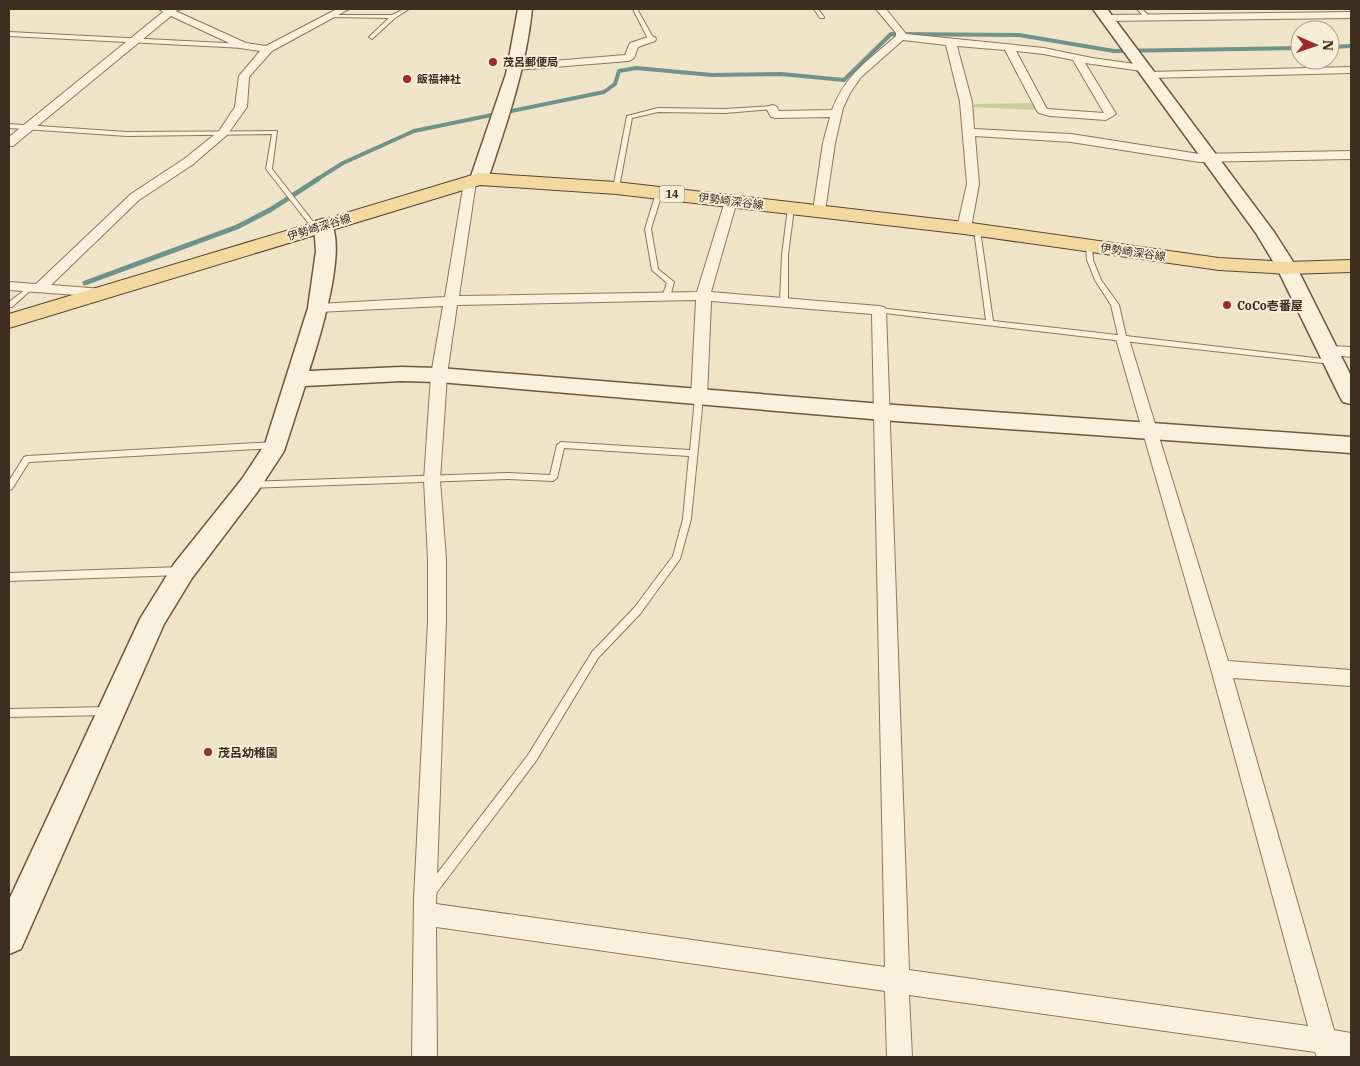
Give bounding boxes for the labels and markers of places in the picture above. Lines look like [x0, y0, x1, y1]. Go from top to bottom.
place label: 茂呂郵便局 [503, 55, 558, 69]
marker: 茂呂郵便局 [487, 56, 499, 68]
place label: 飯福神社 [416, 72, 461, 86]
marker: 飯福神社 [401, 73, 413, 85]
place label: CoCo壱番屋 [1237, 298, 1303, 313]
marker: CoCo壱番屋 [1221, 299, 1233, 311]
place label: 茂呂幼稚園 [218, 745, 278, 760]
marker: 茂呂幼稚園 [202, 746, 214, 758]

